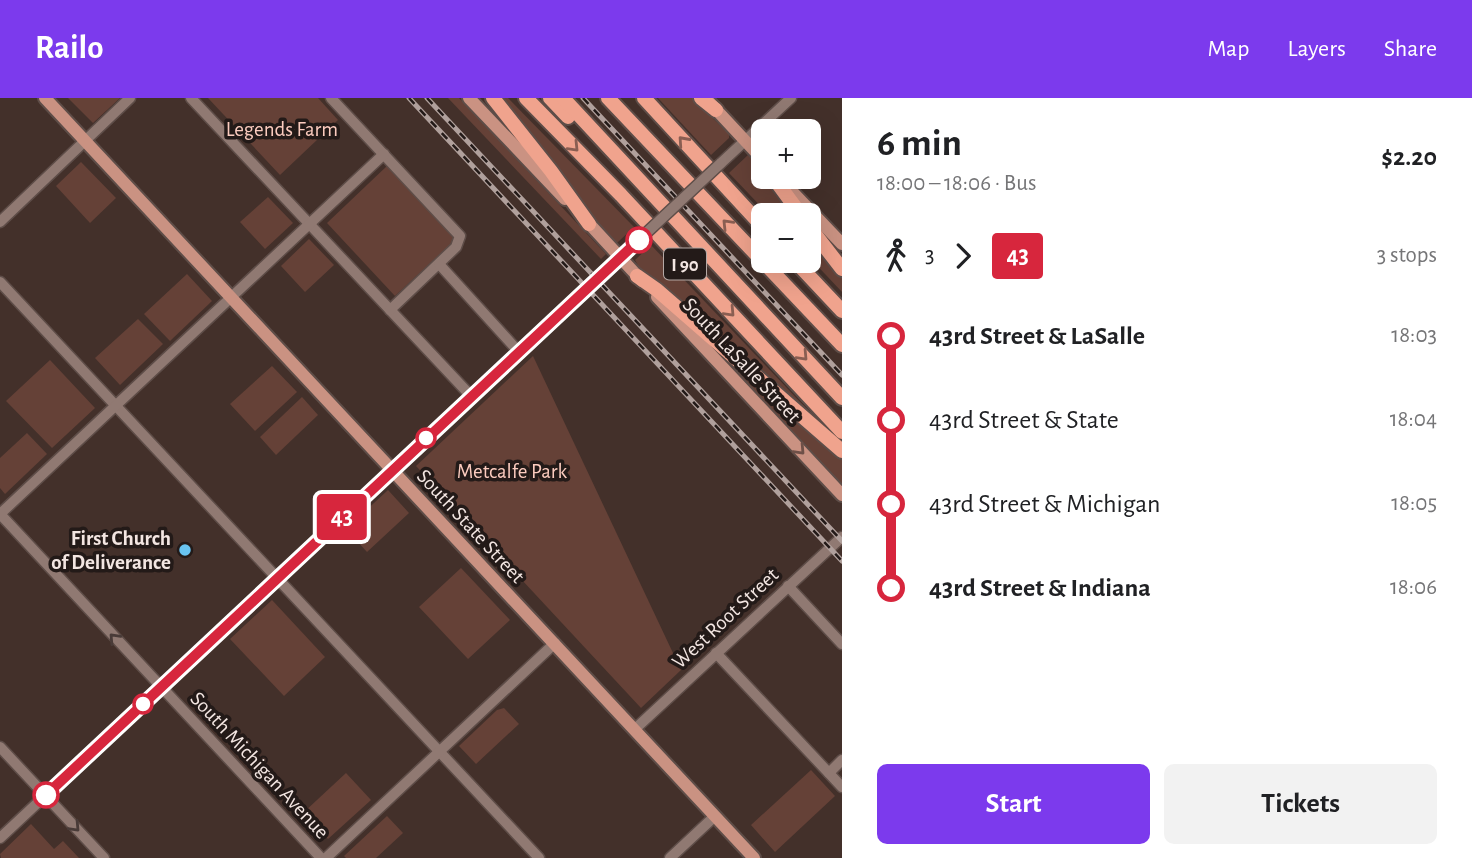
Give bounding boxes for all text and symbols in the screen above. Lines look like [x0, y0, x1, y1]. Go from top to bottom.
text: Railo [35, 32, 104, 65]
text: Map [1207, 37, 1249, 61]
text: Layers [1287, 37, 1346, 61]
text: Share [1384, 37, 1437, 61]
park label: Legends Farm [226, 119, 338, 140]
map controls [751, 119, 821, 273]
button: + [751, 119, 821, 189]
text: 6 min [877, 125, 962, 163]
one-way arrow [679, 136, 691, 149]
one-way arrow [565, 139, 578, 152]
text: $2.20 [1381, 144, 1437, 170]
text: 18:00 – 18:06 · Bus [877, 172, 1036, 195]
button: − [751, 203, 821, 273]
one-way arrow [723, 220, 736, 233]
unlabelled marker [626, 227, 652, 253]
icon: walk [877, 237, 915, 275]
icon: forward [944, 237, 982, 275]
text: 3 [925, 244, 934, 267]
text: 43 [1006, 244, 1029, 268]
text: 3 stops [1377, 244, 1437, 267]
road number: I 90 [664, 248, 706, 280]
street label: South LaSalle Street [679, 294, 805, 427]
one-way arrow [722, 304, 734, 317]
text: 43rd Street & LaSalle [929, 323, 1145, 349]
text: 18:03 [1391, 324, 1437, 347]
one-way arrow [795, 348, 808, 361]
text: 43rd Street & State [929, 407, 1119, 433]
text: 18:04 [1390, 408, 1437, 431]
unlabelled marker [416, 428, 436, 448]
one-way arrow [792, 442, 804, 455]
park label: Metcalfe Park [457, 461, 568, 482]
street label: South State Street [413, 465, 529, 587]
text: 43rd Street & Michigan [929, 491, 1160, 517]
text: 18:05 [1391, 492, 1437, 515]
line badge: 43 [310, 494, 374, 540]
text: 43 [331, 505, 353, 529]
place label: First Church of Deliverance [51, 528, 171, 573]
marker: First Church of Deliverance [177, 542, 193, 558]
street label: West Root Street [668, 564, 783, 673]
text: 43rd Street & Indiana [929, 575, 1151, 601]
text: 18:06 [1390, 576, 1437, 599]
one-way arrow [110, 633, 122, 646]
street label: South Michigan Avenue [186, 688, 333, 843]
unlabelled marker [133, 694, 153, 714]
button: Start [877, 764, 1150, 844]
button: Tickets [1164, 764, 1437, 844]
unlabelled marker [33, 782, 59, 808]
one-way arrow [67, 819, 79, 832]

